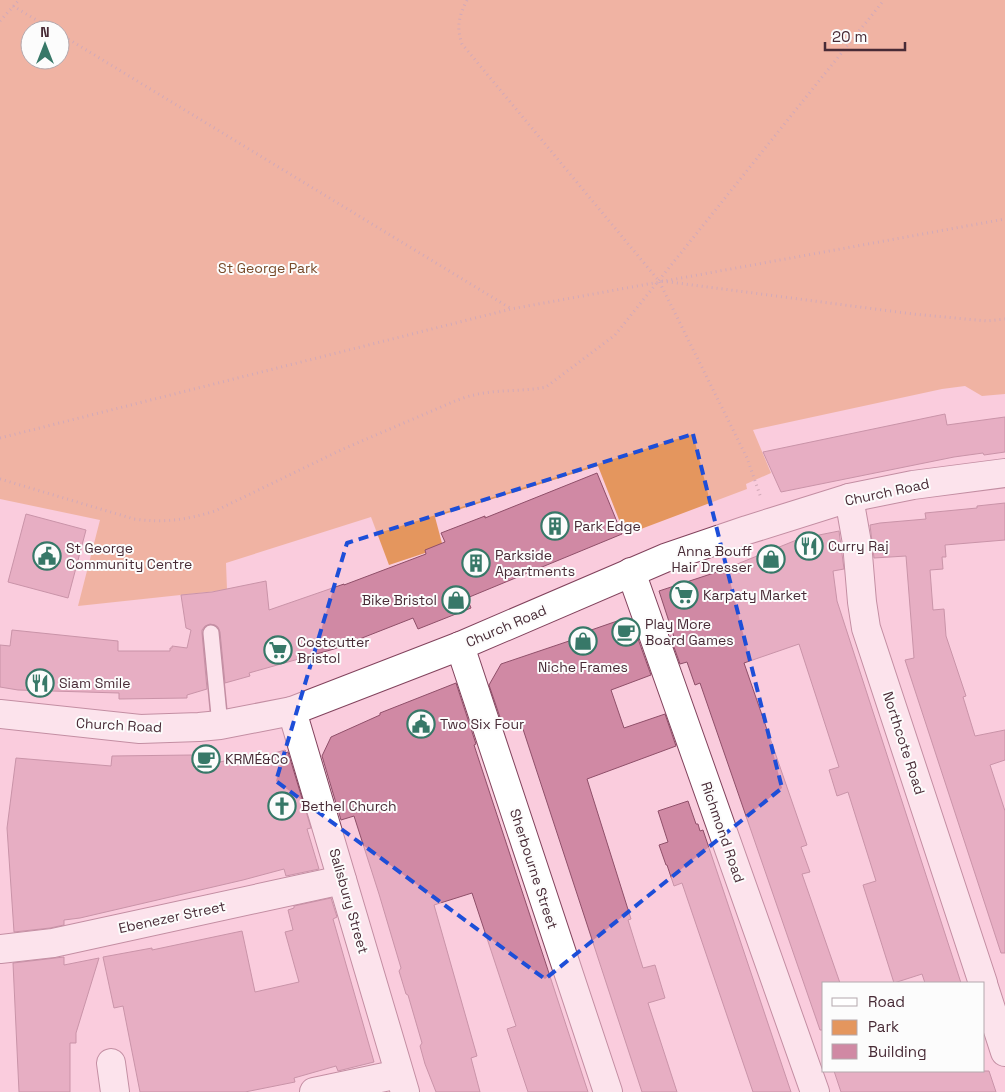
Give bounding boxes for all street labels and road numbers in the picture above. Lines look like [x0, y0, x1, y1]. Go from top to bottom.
street label: Church Road [843, 474, 931, 510]
street label: Church Road [463, 601, 549, 651]
street label: Northcote Road [879, 689, 929, 797]
street label: Church Road [76, 714, 162, 736]
street label: Richmond Road [697, 779, 749, 885]
street label: Sherbourne Street [506, 807, 562, 931]
street label: Salisbury Street [325, 846, 373, 956]
street label: Ebenezer Street [117, 897, 227, 937]

